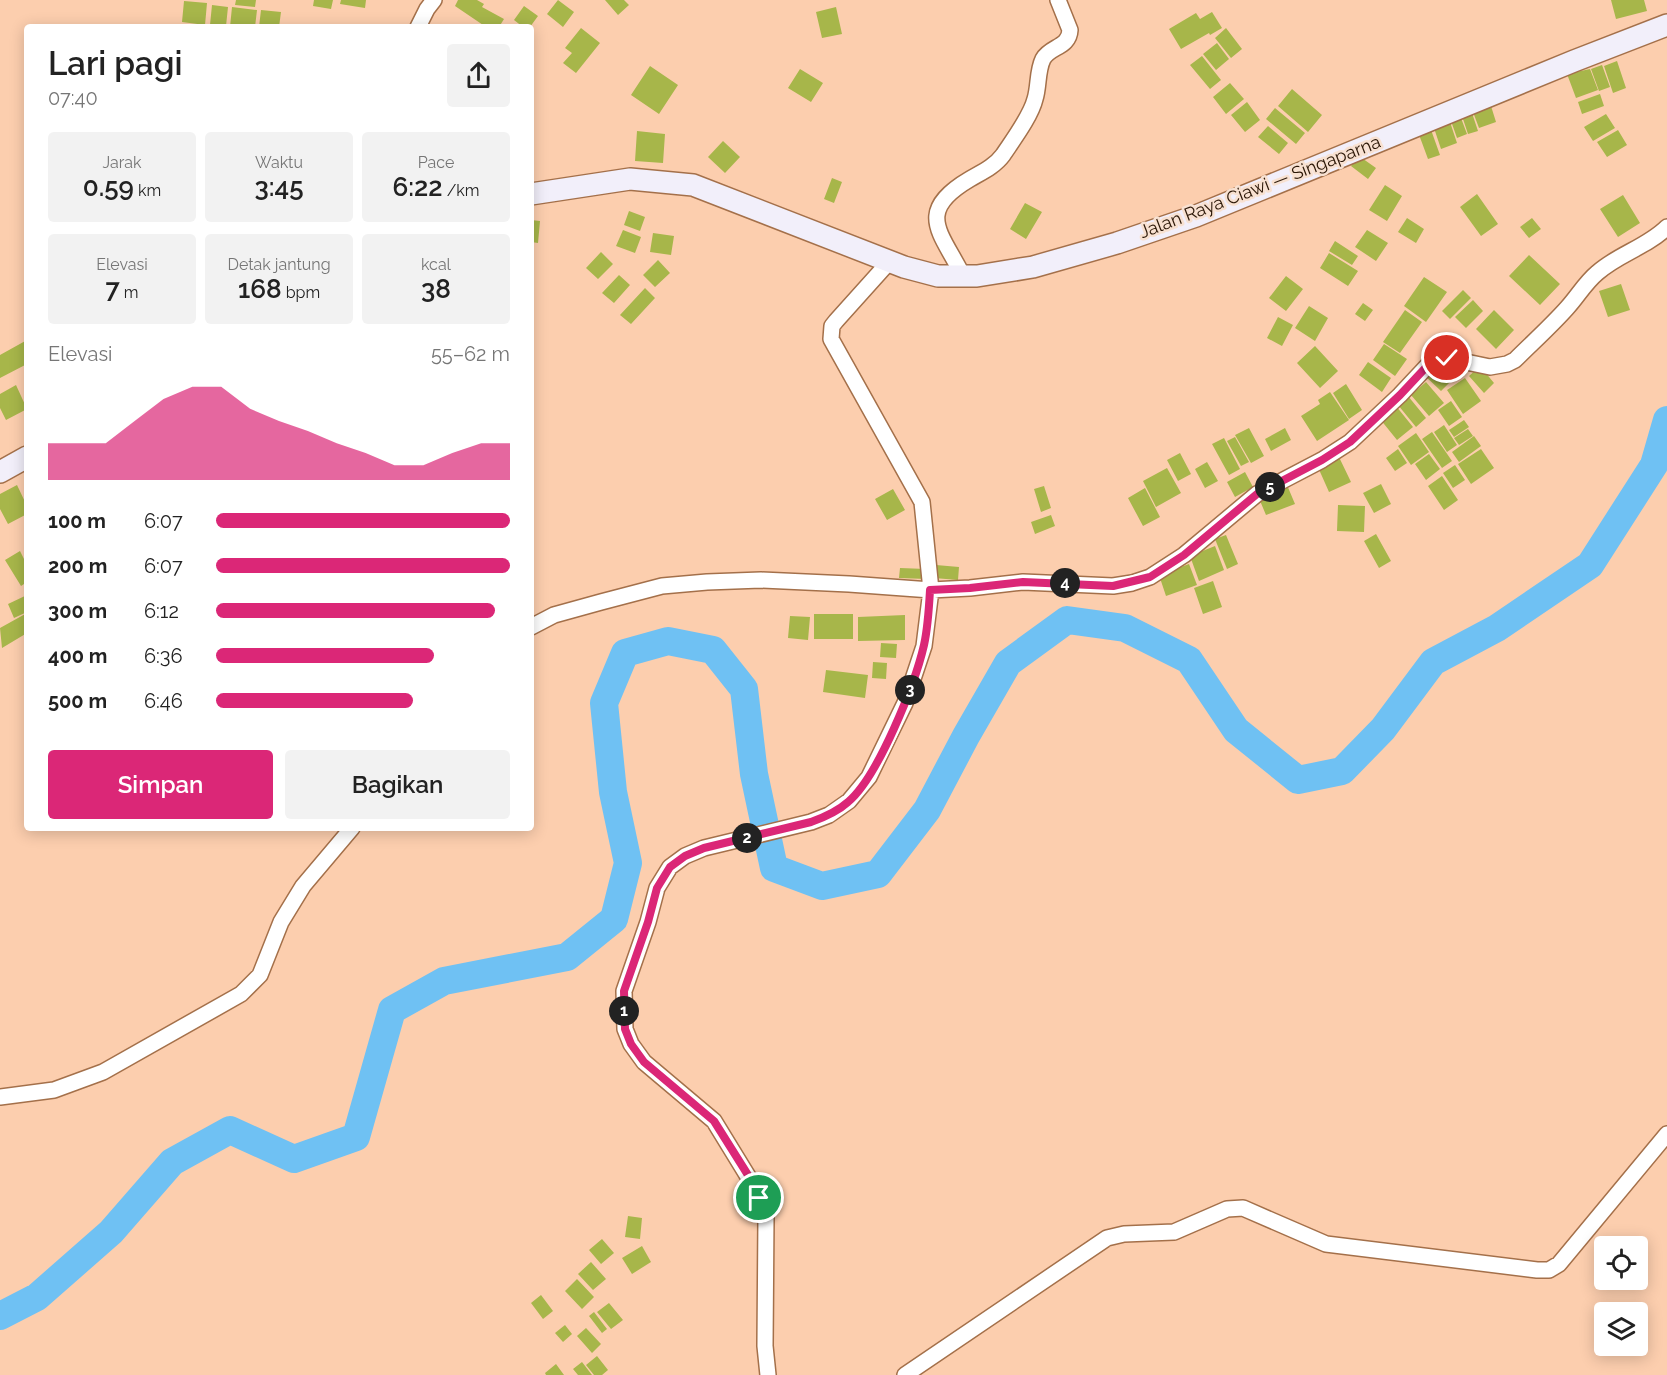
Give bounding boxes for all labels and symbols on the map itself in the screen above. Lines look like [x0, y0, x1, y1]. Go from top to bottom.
street label: Jalan Raya Ciawi — Singaparna [1136, 131, 1383, 242]
pin [1421, 332, 1472, 383]
pin: 5 [1255, 472, 1285, 502]
pin: 4 [1050, 568, 1080, 598]
pin: 3 [895, 675, 925, 705]
pin: 2 [732, 823, 762, 853]
pin: 1 [609, 996, 639, 1026]
pin [733, 1172, 784, 1223]

